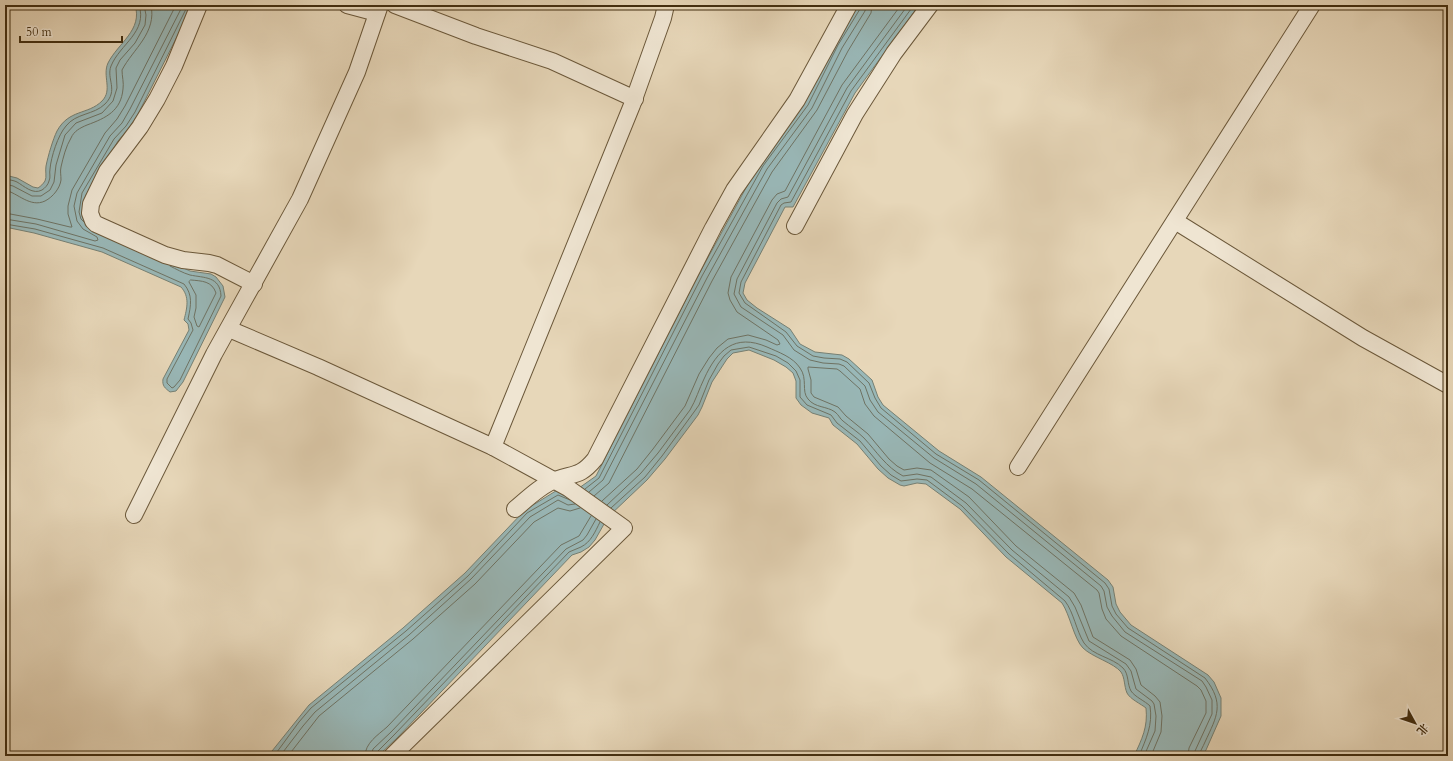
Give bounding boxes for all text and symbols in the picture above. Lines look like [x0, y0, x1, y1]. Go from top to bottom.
scale bar [20, 18, 122, 44]
text: 50 m [26, 24, 53, 40]
north arrow [1395, 703, 1435, 743]
text: 北 [1413, 720, 1432, 738]

